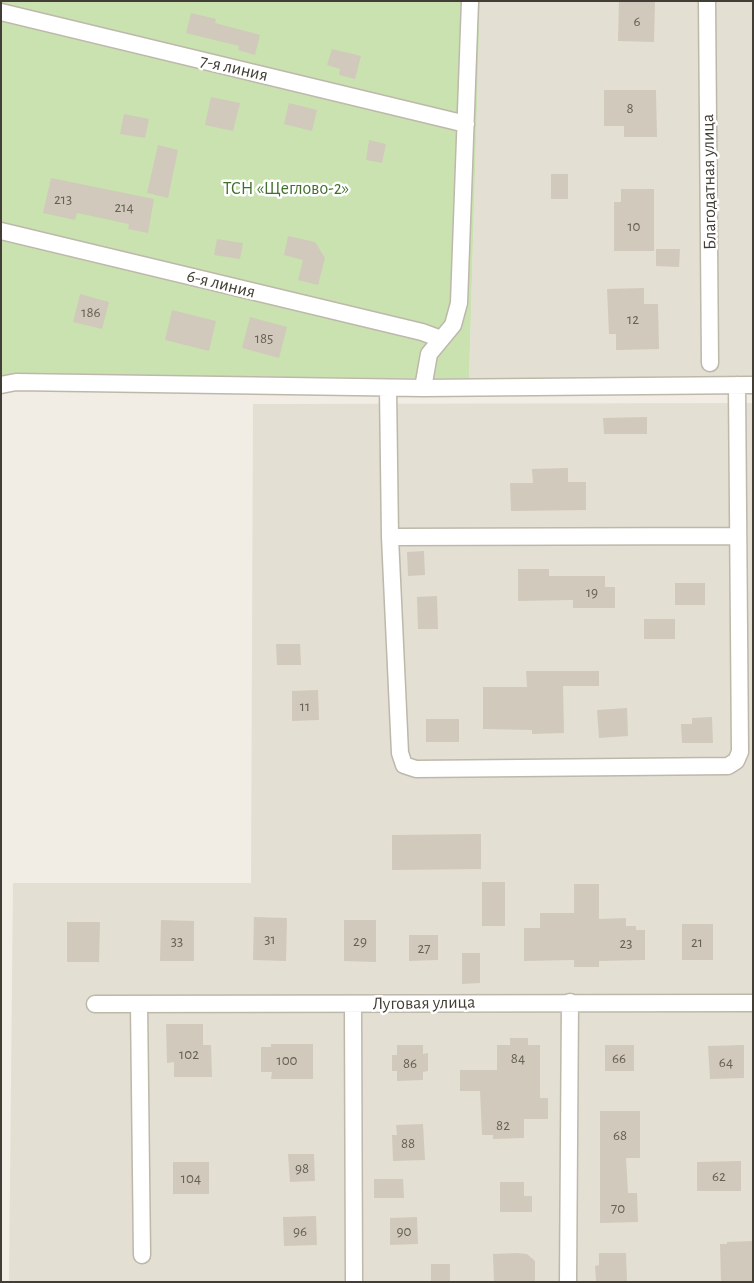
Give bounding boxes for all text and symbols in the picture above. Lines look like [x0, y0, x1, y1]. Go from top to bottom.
house number: 6 [633, 12, 641, 30]
street label: 7-я линия [198, 50, 270, 86]
house number: 8 [626, 99, 634, 117]
street label: Благодатная улица [697, 114, 721, 250]
park label: ТСН «Щеглово-2» [223, 178, 349, 200]
house number: 213 [54, 190, 72, 208]
house number: 214 [114, 198, 134, 216]
house number: 10 [627, 217, 641, 235]
street label: 6-я линия [184, 265, 258, 303]
house number: 186 [81, 303, 101, 321]
house number: 12 [627, 310, 639, 328]
house number: 185 [255, 329, 273, 347]
house number: 19 [586, 583, 598, 601]
house number: 11 [300, 697, 310, 715]
house number: 31 [264, 930, 276, 948]
house number: 33 [171, 932, 183, 950]
house number: 29 [353, 932, 367, 950]
house number: 21 [691, 933, 703, 951]
house number: 23 [619, 934, 633, 952]
house number: 27 [417, 939, 431, 957]
street label: Луговая улица [372, 991, 476, 1015]
house number: 102 [179, 1045, 199, 1063]
house number: 84 [511, 1049, 525, 1067]
house number: 66 [612, 1049, 626, 1067]
house number: 100 [277, 1051, 297, 1069]
house number: 64 [719, 1053, 733, 1071]
house number: 86 [403, 1054, 417, 1072]
house number: 82 [496, 1116, 510, 1134]
house number: 68 [613, 1126, 627, 1144]
house number: 88 [401, 1134, 415, 1152]
house number: 98 [295, 1159, 309, 1177]
house number: 62 [712, 1167, 726, 1185]
house number: 104 [181, 1169, 201, 1187]
house number: 70 [611, 1199, 625, 1217]
house number: 96 [293, 1222, 307, 1240]
house number: 90 [397, 1222, 411, 1240]

